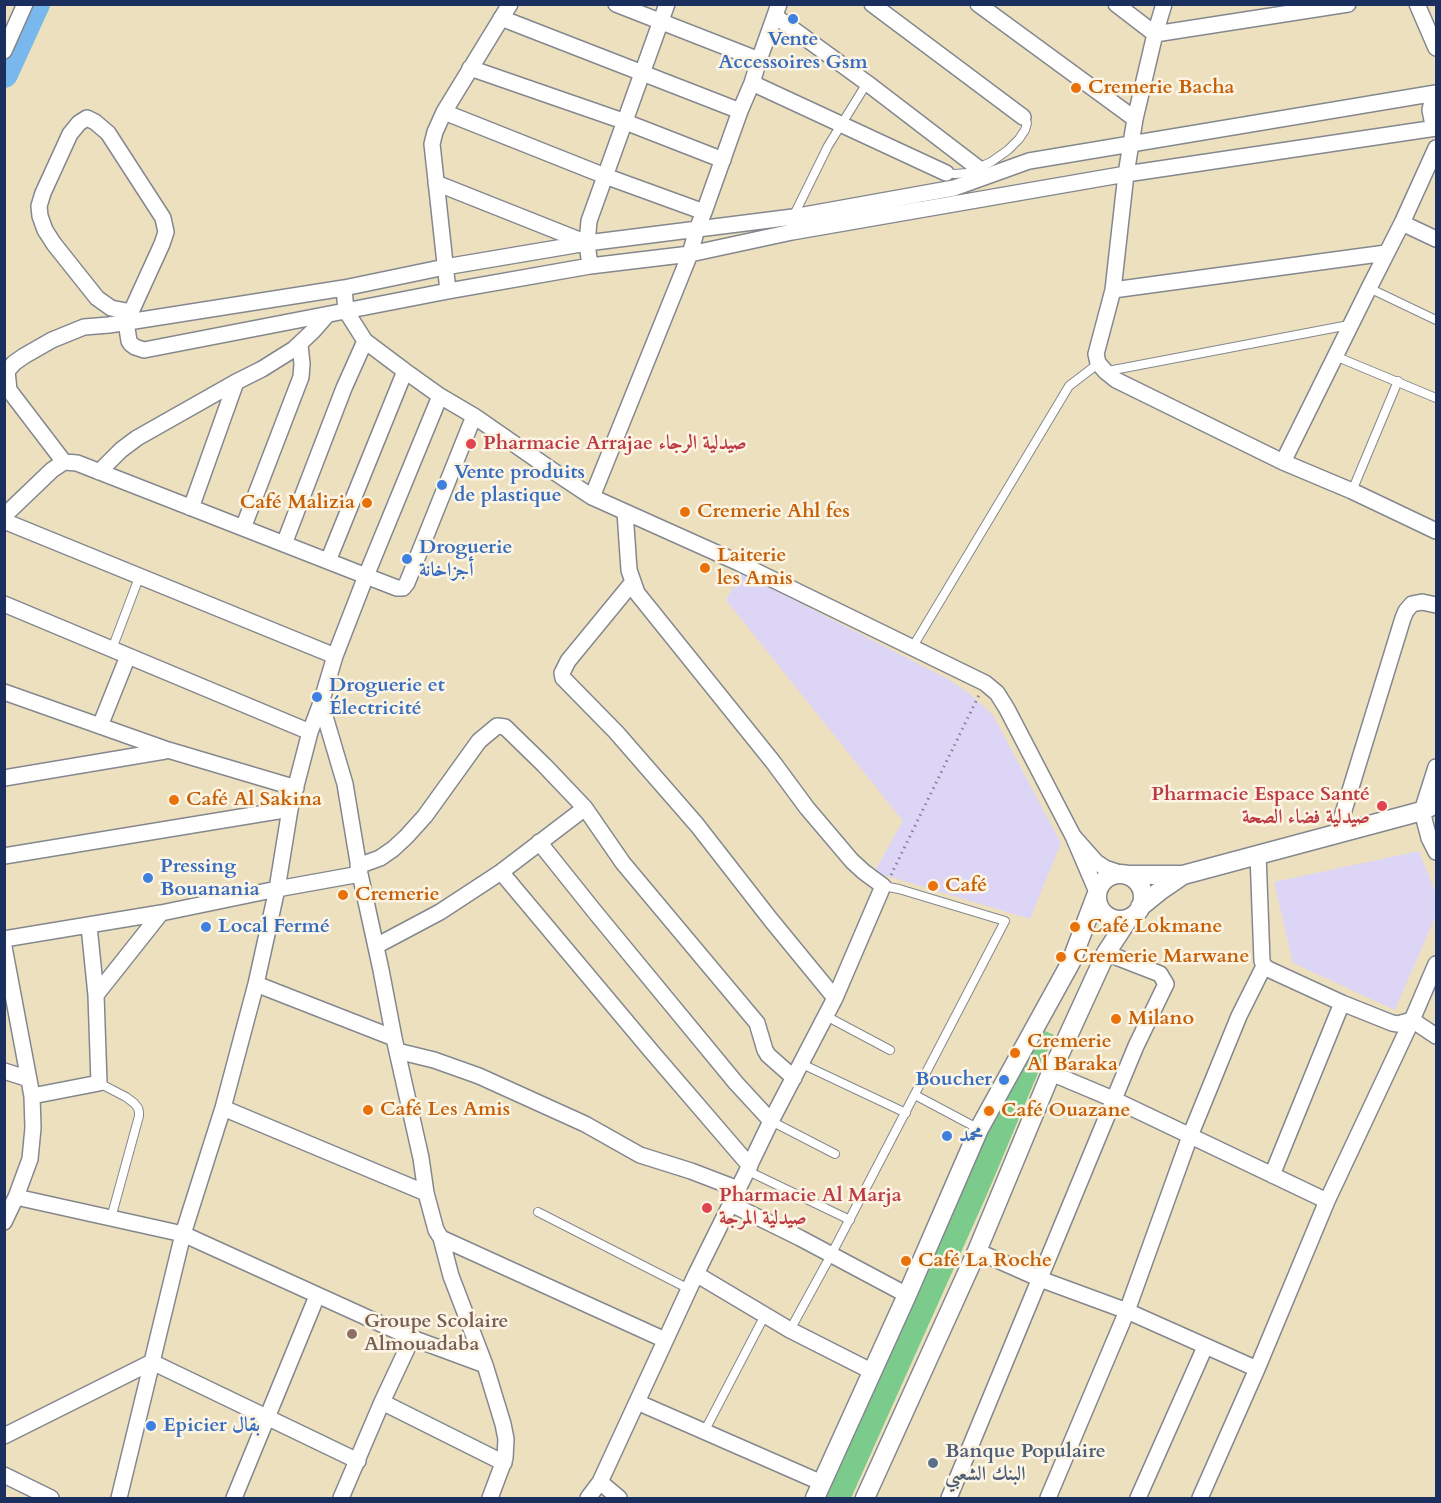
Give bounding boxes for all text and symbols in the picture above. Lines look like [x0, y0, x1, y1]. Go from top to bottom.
marker: Vente Accessoires Gsm [786, 12, 800, 26]
place label: Vente Accessoires Gsm [718, 28, 868, 75]
place label: Cremerie Bacha [1088, 76, 1235, 100]
marker: Cremerie Bacha [1069, 81, 1083, 95]
place label: Pharmacie Arrajae صيدلية الرجاء [483, 432, 747, 456]
marker: Pharmacie Arrajae صيدلية الرجاء [464, 437, 478, 451]
place label: Vente produits de plastique [454, 461, 585, 508]
marker: Vente produits de plastique [435, 478, 449, 492]
place label: Café Malizia [240, 491, 355, 515]
marker: Café Malizia [360, 496, 374, 510]
place label: Cremerie Ahl fes [697, 500, 850, 524]
marker: Cremerie Ahl fes [678, 505, 692, 519]
place label: Droguerie أجزاخانة [419, 536, 512, 583]
place label: Laiterie les Amis [717, 544, 793, 591]
marker: Droguerie أجزاخانة [400, 552, 414, 566]
marker: Laiterie les Amis [698, 561, 712, 575]
place label: Droguerie et Électricité [329, 674, 445, 721]
marker: Droguerie et Électricité [310, 690, 324, 704]
place label: Pharmacie Espace Santé صيدلية فضاء الصحة [1151, 783, 1370, 830]
place label: Café Al Sakina [186, 788, 322, 812]
marker: Café Al Sakina [167, 793, 181, 807]
marker: Pharmacie Espace Santé صيدلية فضاء الصحة [1375, 799, 1389, 813]
place label: Pressing Bouanania [160, 855, 260, 902]
marker: Pressing Bouanania [141, 871, 155, 885]
place label: Café [945, 874, 987, 898]
marker: Café [926, 879, 940, 893]
place label: Cremerie [355, 883, 440, 907]
marker: Cremerie [336, 888, 350, 902]
place label: Local Fermé [218, 915, 330, 939]
place label: Café Lokmane [1087, 915, 1222, 939]
marker: Local Fermé [199, 920, 213, 934]
marker: Café Lokmane [1068, 920, 1082, 934]
place label: Cremerie Marwane [1073, 945, 1249, 969]
marker: Cremerie Marwane [1054, 950, 1068, 964]
place label: Milano [1128, 1007, 1194, 1031]
marker: Milano [1109, 1012, 1123, 1026]
place label: Cremerie Al Baraka [1027, 1030, 1118, 1077]
marker: Cremerie Al Baraka [1008, 1046, 1022, 1060]
place label: Boucher [915, 1068, 992, 1092]
marker: Boucher [997, 1073, 1011, 1087]
place label: Café Les Amis [380, 1098, 510, 1122]
place label: Café Ouazane [1001, 1099, 1130, 1123]
marker: Café Les Amis [361, 1103, 375, 1117]
marker: Café Ouazane [982, 1104, 996, 1118]
place label: محمد [959, 1124, 983, 1148]
marker: محمد [940, 1129, 954, 1143]
place label: Pharmacie Al Marja صيدلية المرجة [719, 1184, 902, 1231]
marker: Pharmacie Al Marja صيدلية المرجة [700, 1201, 714, 1215]
place label: Café La Roche [918, 1249, 1052, 1273]
marker: Café La Roche [899, 1254, 913, 1268]
place label: Groupe Scolaire Almouadaba [364, 1310, 508, 1357]
marker: Groupe Scolaire Almouadaba [345, 1327, 359, 1341]
place label: Epicier بقال [163, 1414, 260, 1438]
marker: Epicier بقال [144, 1419, 158, 1433]
place label: Banque Populaire البنك الشعبي [945, 1440, 1106, 1487]
marker: Banque Populaire البنك الشعبي [926, 1456, 940, 1470]

